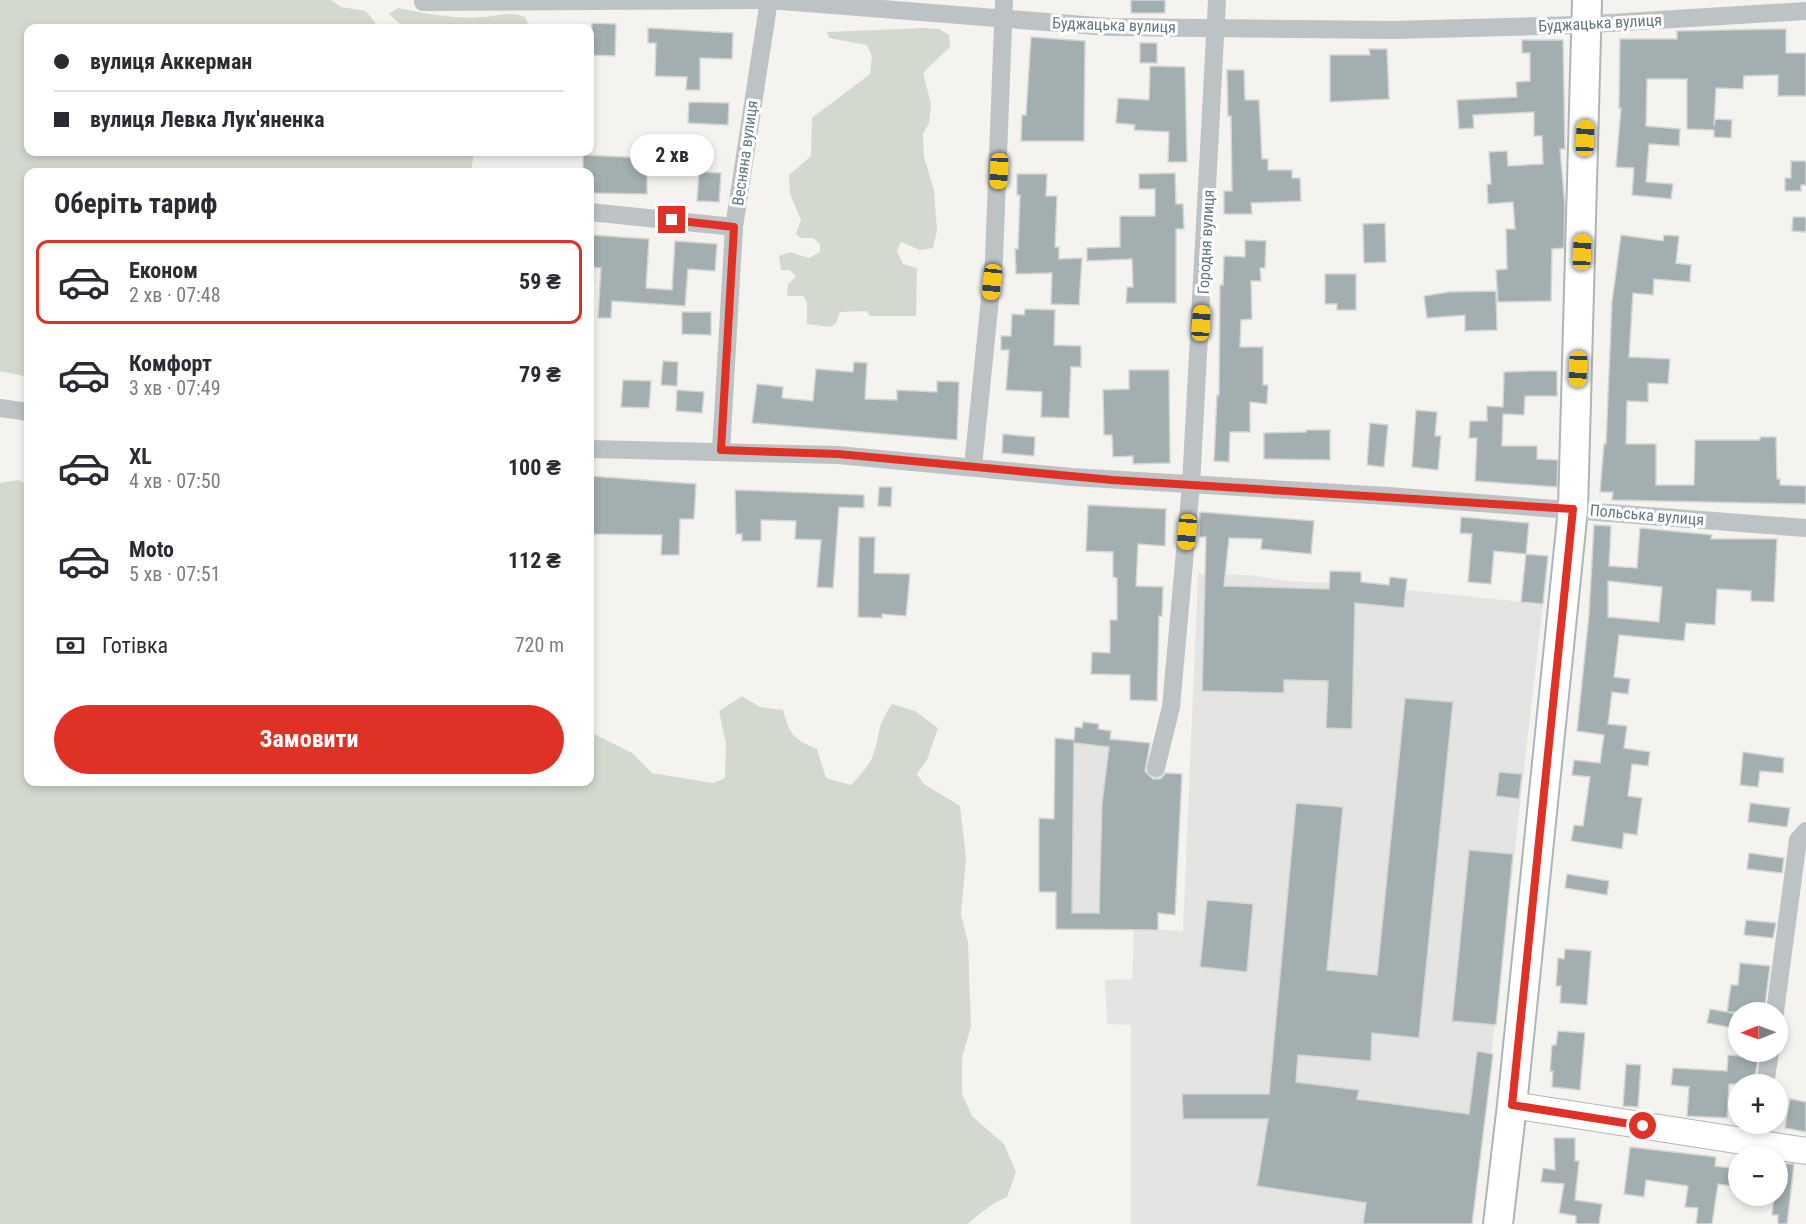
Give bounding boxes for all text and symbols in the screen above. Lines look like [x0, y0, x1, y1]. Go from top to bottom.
street label: Буджацька вулиця [1538, 10, 1662, 36]
street label: Буджацька вулиця [1052, 13, 1176, 37]
text: вулиця Аккерман [90, 49, 252, 74]
street label: Весняна вулиця [728, 99, 762, 207]
text: вулиця Левка Лук'яненка [90, 107, 325, 132]
car [1575, 120, 1595, 156]
callout: 2 хв [630, 133, 714, 175]
text: 2 хв [655, 143, 689, 167]
car [989, 153, 1009, 189]
text: Оберіть тариф [54, 188, 217, 220]
street label: Городня вулиця [1194, 189, 1218, 295]
route end [658, 206, 685, 233]
car [1572, 234, 1592, 270]
icon: car [57, 255, 111, 309]
text: Економ [129, 258, 198, 283]
car [981, 263, 1003, 301]
text: 59 ₴ [519, 269, 561, 294]
text: 2 хв · 07:48 [129, 283, 221, 307]
car [1191, 304, 1211, 342]
icon: car [57, 348, 111, 402]
text: Комфорт [129, 351, 212, 376]
car [1568, 351, 1588, 387]
text: 79 ₴ [519, 362, 561, 387]
text: 3 хв · 07:49 [129, 376, 221, 400]
icon: car [57, 441, 111, 495]
text: XL [129, 444, 152, 469]
text: 100 ₴ [508, 455, 561, 480]
text: 4 хв · 07:50 [129, 469, 221, 493]
street label: Польська вулиця [1589, 501, 1705, 529]
car [1176, 513, 1198, 551]
icon: car [57, 534, 111, 588]
text: Moto [129, 537, 174, 562]
text: 112 ₴ [508, 548, 561, 573]
text: 5 хв · 07:51 [129, 562, 221, 586]
icon: cash [54, 629, 87, 662]
text: Готівка [102, 633, 168, 658]
text: 720 m [515, 633, 564, 657]
button: Замовити [54, 705, 564, 774]
north arrow [1728, 1002, 1788, 1062]
map controls [1728, 1002, 1788, 1206]
button: + [1728, 1074, 1788, 1134]
route start [1629, 1112, 1656, 1139]
button: − [1728, 1146, 1788, 1206]

